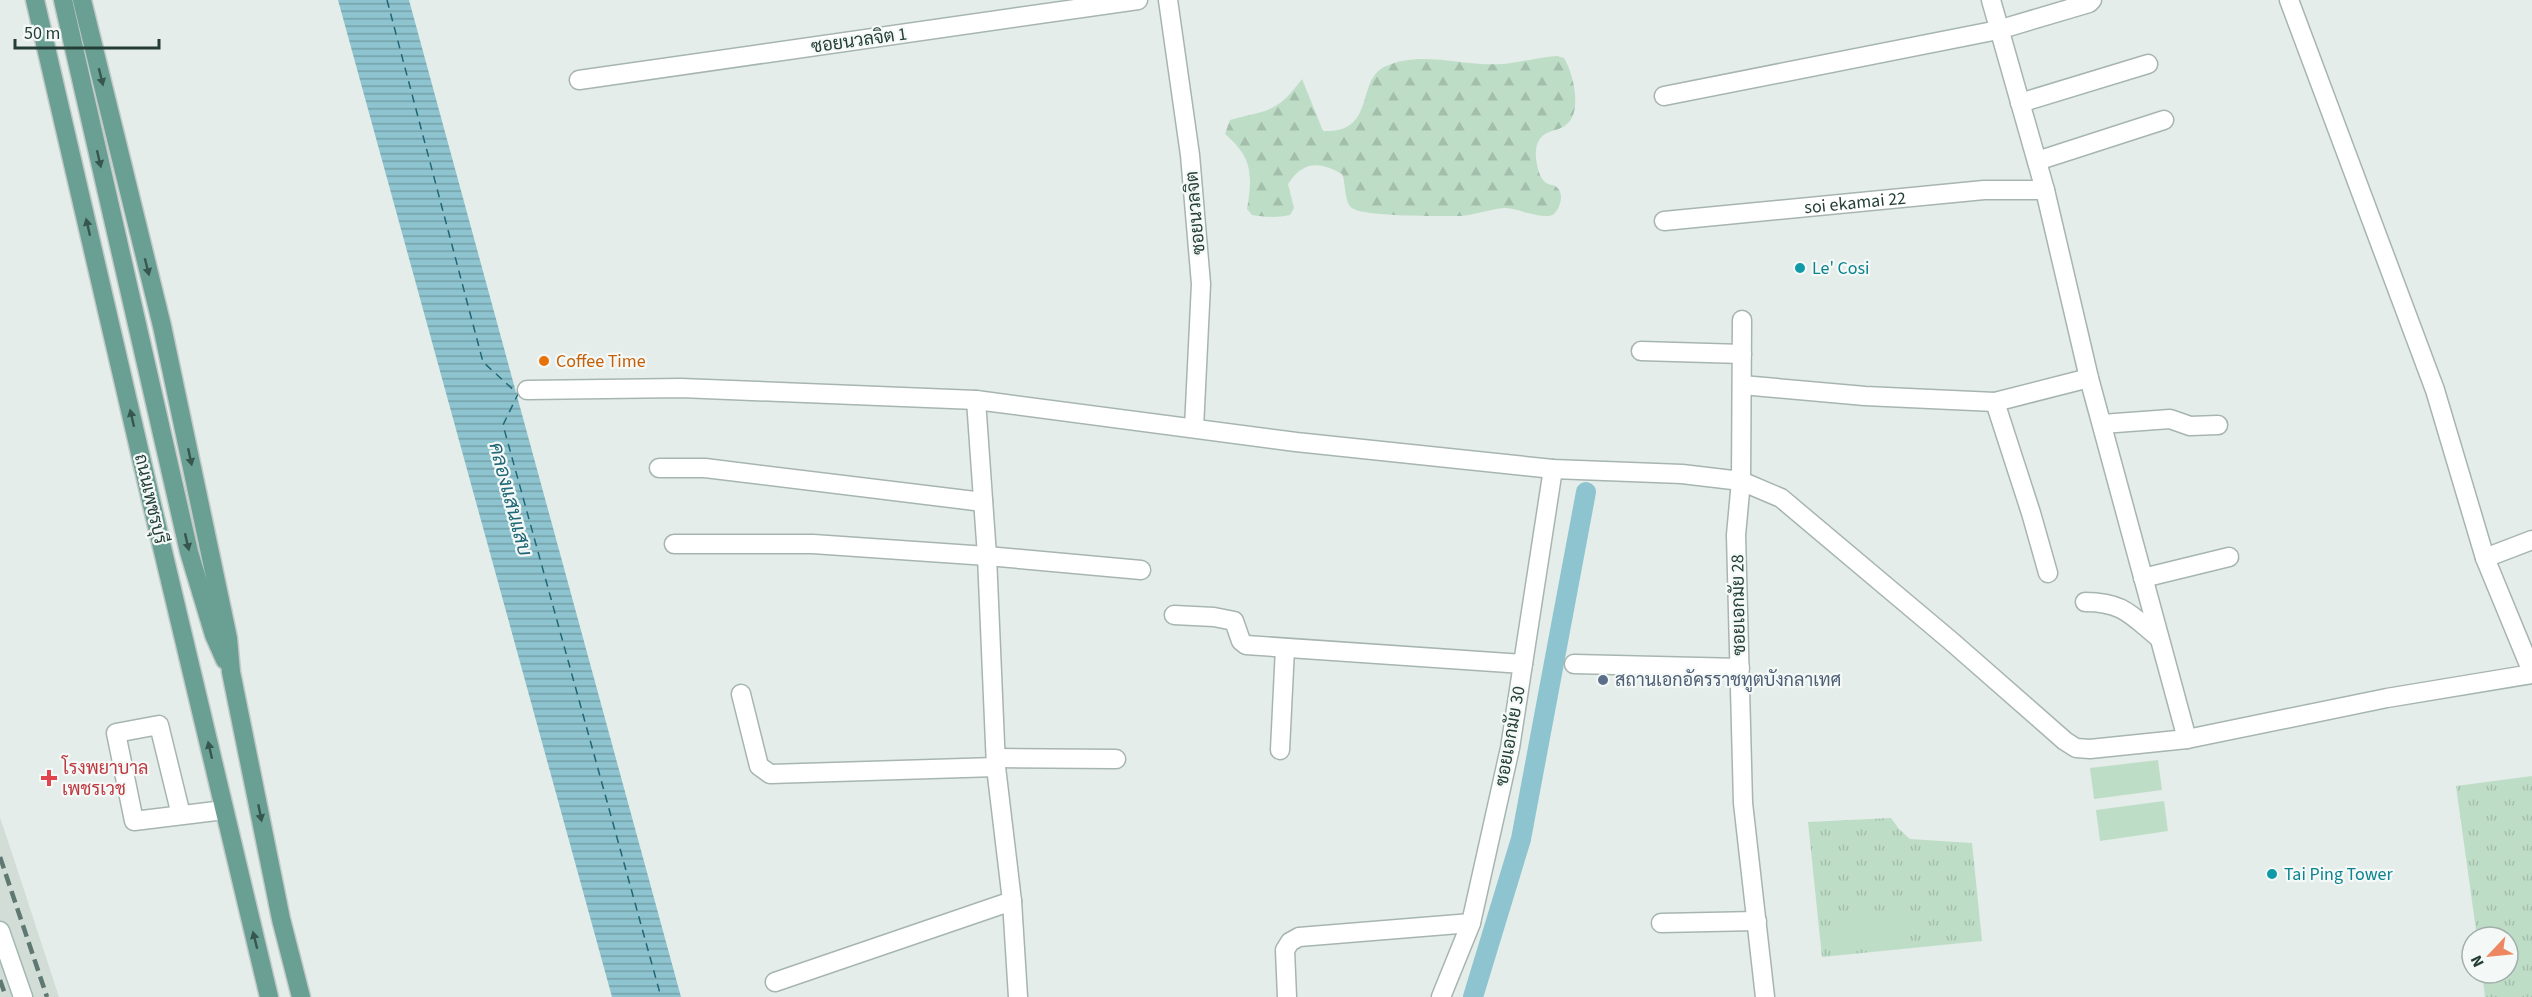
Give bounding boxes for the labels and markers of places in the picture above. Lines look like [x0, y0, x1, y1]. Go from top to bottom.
place label: Le' Cosi [1812, 256, 1870, 281]
marker: Le' Cosi [1793, 261, 1807, 275]
place label: Coffee Time [556, 349, 646, 374]
marker: Coffee Time [537, 354, 551, 368]
place label: สถานเอกอัครราชทูตบังกลาเทศ [1615, 668, 1841, 693]
marker: สถานเอกอัครราชทูตบังกลาเทศ [1596, 673, 1610, 687]
place label: โรงพยาบาล เพชรเวช [61, 755, 148, 802]
marker: โรงพยาบาล เพชรเวช [40, 769, 58, 787]
place label: Tai Ping Tower [2284, 862, 2394, 887]
marker: Tai Ping Tower [2265, 867, 2279, 881]

